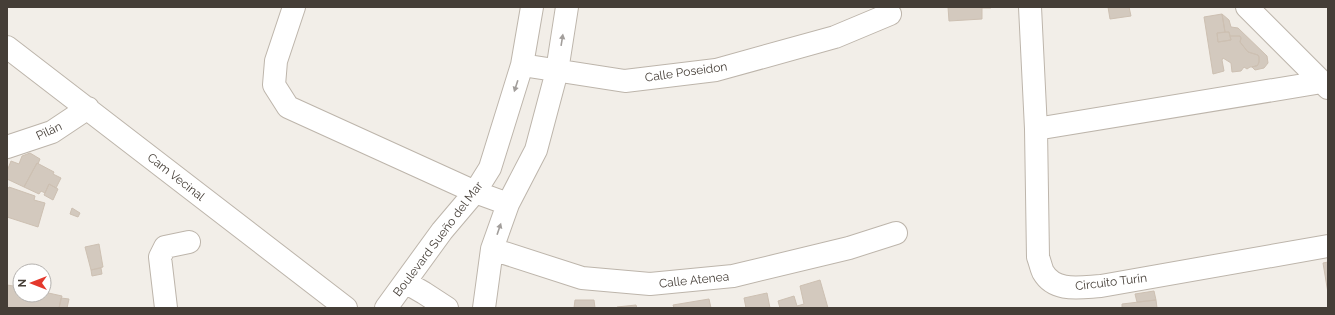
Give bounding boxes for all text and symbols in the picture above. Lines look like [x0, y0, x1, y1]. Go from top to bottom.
one-way arrow [559, 34, 565, 47]
street label: Calle Poseidon [644, 59, 728, 85]
one-way arrow [512, 80, 518, 92]
street label: Pilán [34, 119, 64, 143]
street label: Cam Vecinal [145, 150, 208, 204]
street label: Boulevard Sueño del Mar [390, 178, 486, 299]
one-way arrow [496, 222, 502, 234]
north arrow [12, 263, 52, 303]
street label: Calle Atenea [658, 269, 730, 291]
street label: Circuito Turin [1074, 271, 1148, 293]
text: N [16, 279, 29, 287]

